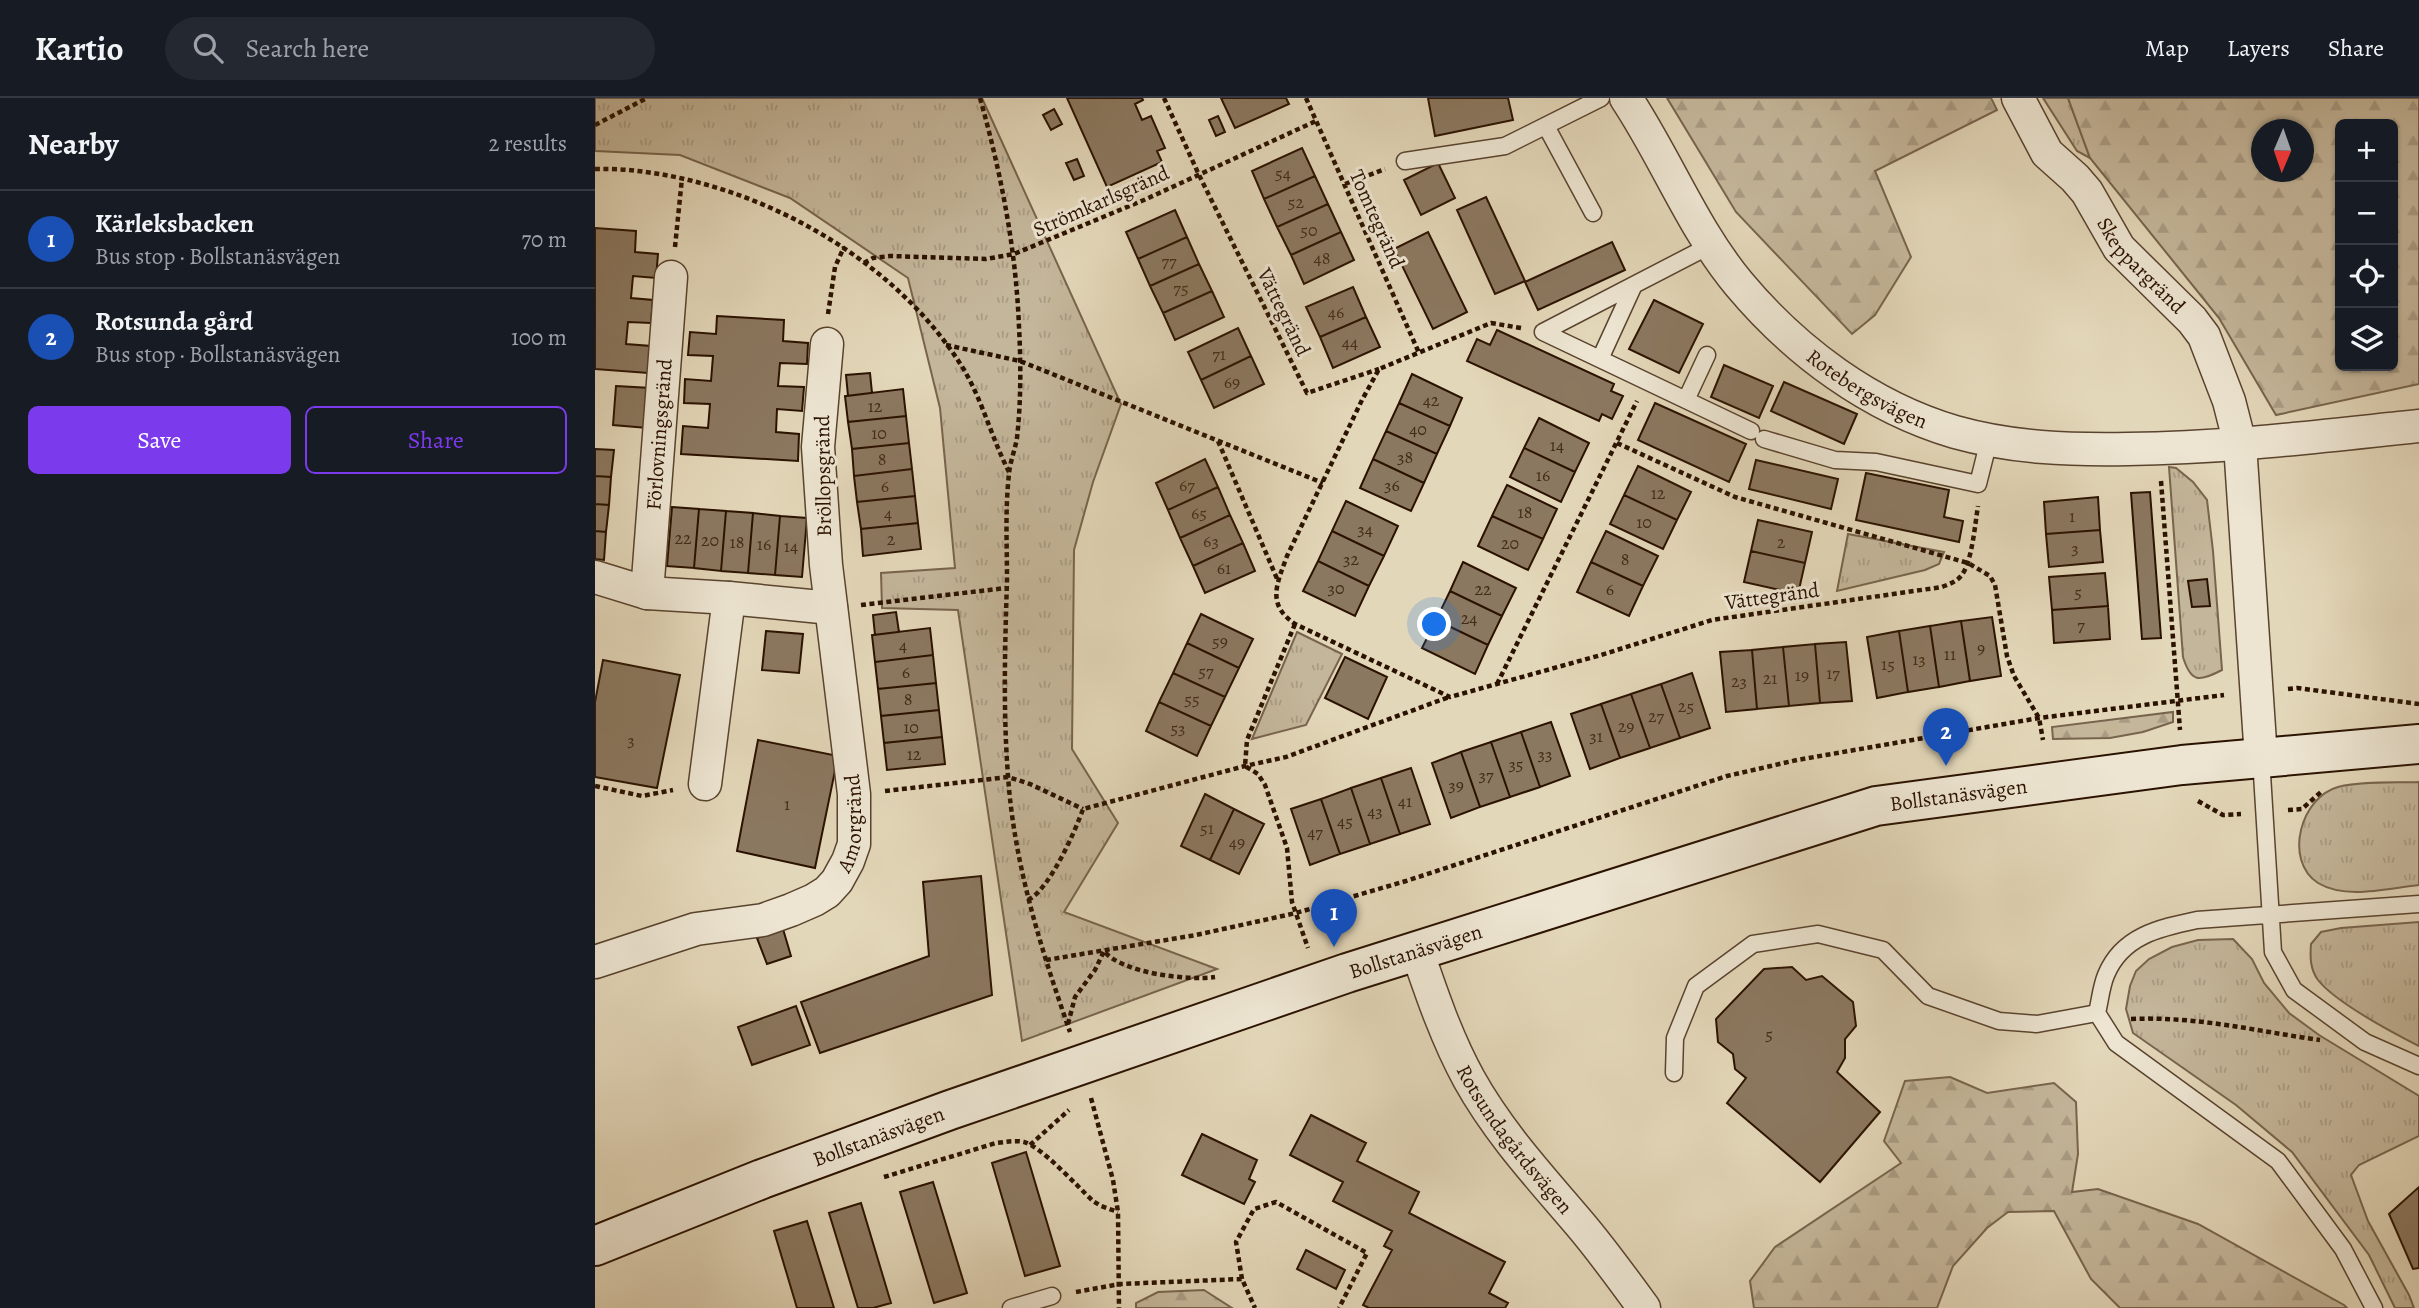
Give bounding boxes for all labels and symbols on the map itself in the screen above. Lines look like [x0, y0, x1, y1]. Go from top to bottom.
north arrow [2251, 119, 2314, 182]
street label: Strömkarlsgränd [1029, 158, 1174, 244]
house number: 54 [1275, 161, 1291, 185]
street label: Tomtegränd [1343, 165, 1411, 273]
house number: 52 [1288, 190, 1305, 214]
street label: Skeppargränd [2090, 212, 2192, 320]
house number: 50 [1300, 218, 1318, 242]
house number: 48 [1314, 246, 1330, 270]
house number: 77 [1161, 249, 1177, 273]
street label: Vättegränd [1250, 262, 1318, 361]
house number: 75 [1173, 276, 1189, 300]
house number: 46 [1328, 300, 1344, 324]
house number: 44 [1342, 330, 1358, 354]
house number: 71 [1212, 342, 1226, 366]
street label: Rotebergsvägen [1800, 342, 1932, 435]
street label: Förlovningsgränd [639, 357, 679, 511]
house number: 69 [1224, 370, 1240, 394]
house number: 42 [1423, 388, 1440, 412]
house number: 12 [868, 394, 883, 418]
street label: Bröllopsgränd [808, 414, 838, 537]
house number: 40 [1409, 417, 1427, 441]
house number: 10 [871, 421, 887, 445]
house number: 14 [1550, 433, 1564, 457]
house number: 38 [1397, 445, 1413, 469]
house number: 8 [878, 447, 886, 471]
house number: 16 [1536, 463, 1550, 487]
house number: 67 [1179, 473, 1195, 497]
house number: 36 [1384, 473, 1400, 497]
house number: 6 [881, 474, 889, 498]
house number: 12 [1651, 481, 1666, 505]
house number: 18 [1518, 500, 1532, 524]
house number: 4 [884, 501, 892, 525]
house number: 65 [1191, 501, 1207, 525]
house number: 1 [2069, 504, 2075, 528]
house number: 10 [1636, 510, 1652, 534]
house number: 34 [1357, 517, 1373, 541]
house number: 22 [674, 526, 692, 550]
house number: 2 [887, 527, 896, 551]
house number: 20 [701, 528, 719, 552]
house number: 63 [1203, 529, 1219, 553]
house number: 18 [730, 530, 744, 554]
house number: 2 [1777, 530, 1786, 554]
house number: 20 [1501, 531, 1519, 555]
house number: 16 [757, 532, 771, 556]
house number: 14 [784, 534, 798, 558]
house number: 3 [2071, 536, 2079, 560]
house number: 32 [1343, 547, 1359, 571]
house number: 8 [1621, 547, 1629, 571]
house number: 61 [1217, 556, 1231, 580]
street label: Vättegränd [1722, 575, 1822, 617]
house number: 30 [1327, 576, 1345, 600]
house number: 22 [1474, 577, 1492, 601]
house number: 6 [1606, 577, 1614, 601]
house number: 5 [2074, 580, 2082, 604]
house number: 24 [1461, 606, 1477, 630]
your location [1417, 607, 1451, 641]
house number: 7 [2077, 613, 2085, 637]
house number: 59 [1212, 629, 1228, 653]
house number: 4 [899, 633, 907, 657]
house number: 9 [1977, 636, 1985, 660]
house number: 11 [1944, 642, 1956, 666]
house number: 13 [1912, 647, 1926, 671]
house number: 15 [1881, 652, 1895, 676]
house number: 57 [1198, 659, 1214, 683]
house number: 6 [902, 660, 910, 684]
house number: 17 [1826, 661, 1840, 685]
house number: 19 [1795, 663, 1809, 687]
house number: 21 [1763, 666, 1777, 690]
house number: 23 [1731, 669, 1747, 693]
house number: 8 [904, 687, 912, 711]
house number: 55 [1184, 687, 1200, 711]
house number: 25 [1678, 694, 1694, 718]
house number: 27 [1648, 704, 1664, 728]
pin: 2 [1923, 708, 1969, 766]
house number: 29 [1618, 714, 1634, 738]
house number: 10 [903, 715, 919, 739]
house number: 53 [1170, 716, 1186, 740]
house number: 31 [1589, 724, 1603, 748]
house number: 3 [627, 728, 635, 752]
house number: 12 [907, 742, 922, 766]
house number: 33 [1538, 742, 1552, 766]
house number: 35 [1508, 752, 1524, 776]
house number: 37 [1478, 763, 1494, 787]
street label: Amorgränd [830, 772, 868, 878]
street label: Bollstanäsvägen [1888, 772, 2029, 818]
house number: 39 [1448, 773, 1464, 797]
house number: 41 [1398, 789, 1412, 813]
house number: 1 [784, 792, 790, 816]
house number: 43 [1367, 799, 1383, 823]
house number: 45 [1337, 809, 1353, 833]
house number: 51 [1200, 816, 1214, 840]
house number: 47 [1307, 820, 1323, 844]
house number: 49 [1229, 830, 1245, 854]
pin: 1 [1311, 889, 1357, 947]
street label: Bollstanäsvägen [1345, 917, 1486, 986]
house number: 5 [1765, 1022, 1773, 1046]
street label: Rotsundagårdsvägen [1450, 1060, 1579, 1220]
street label: Bollstanäsvägen [809, 1099, 948, 1173]

